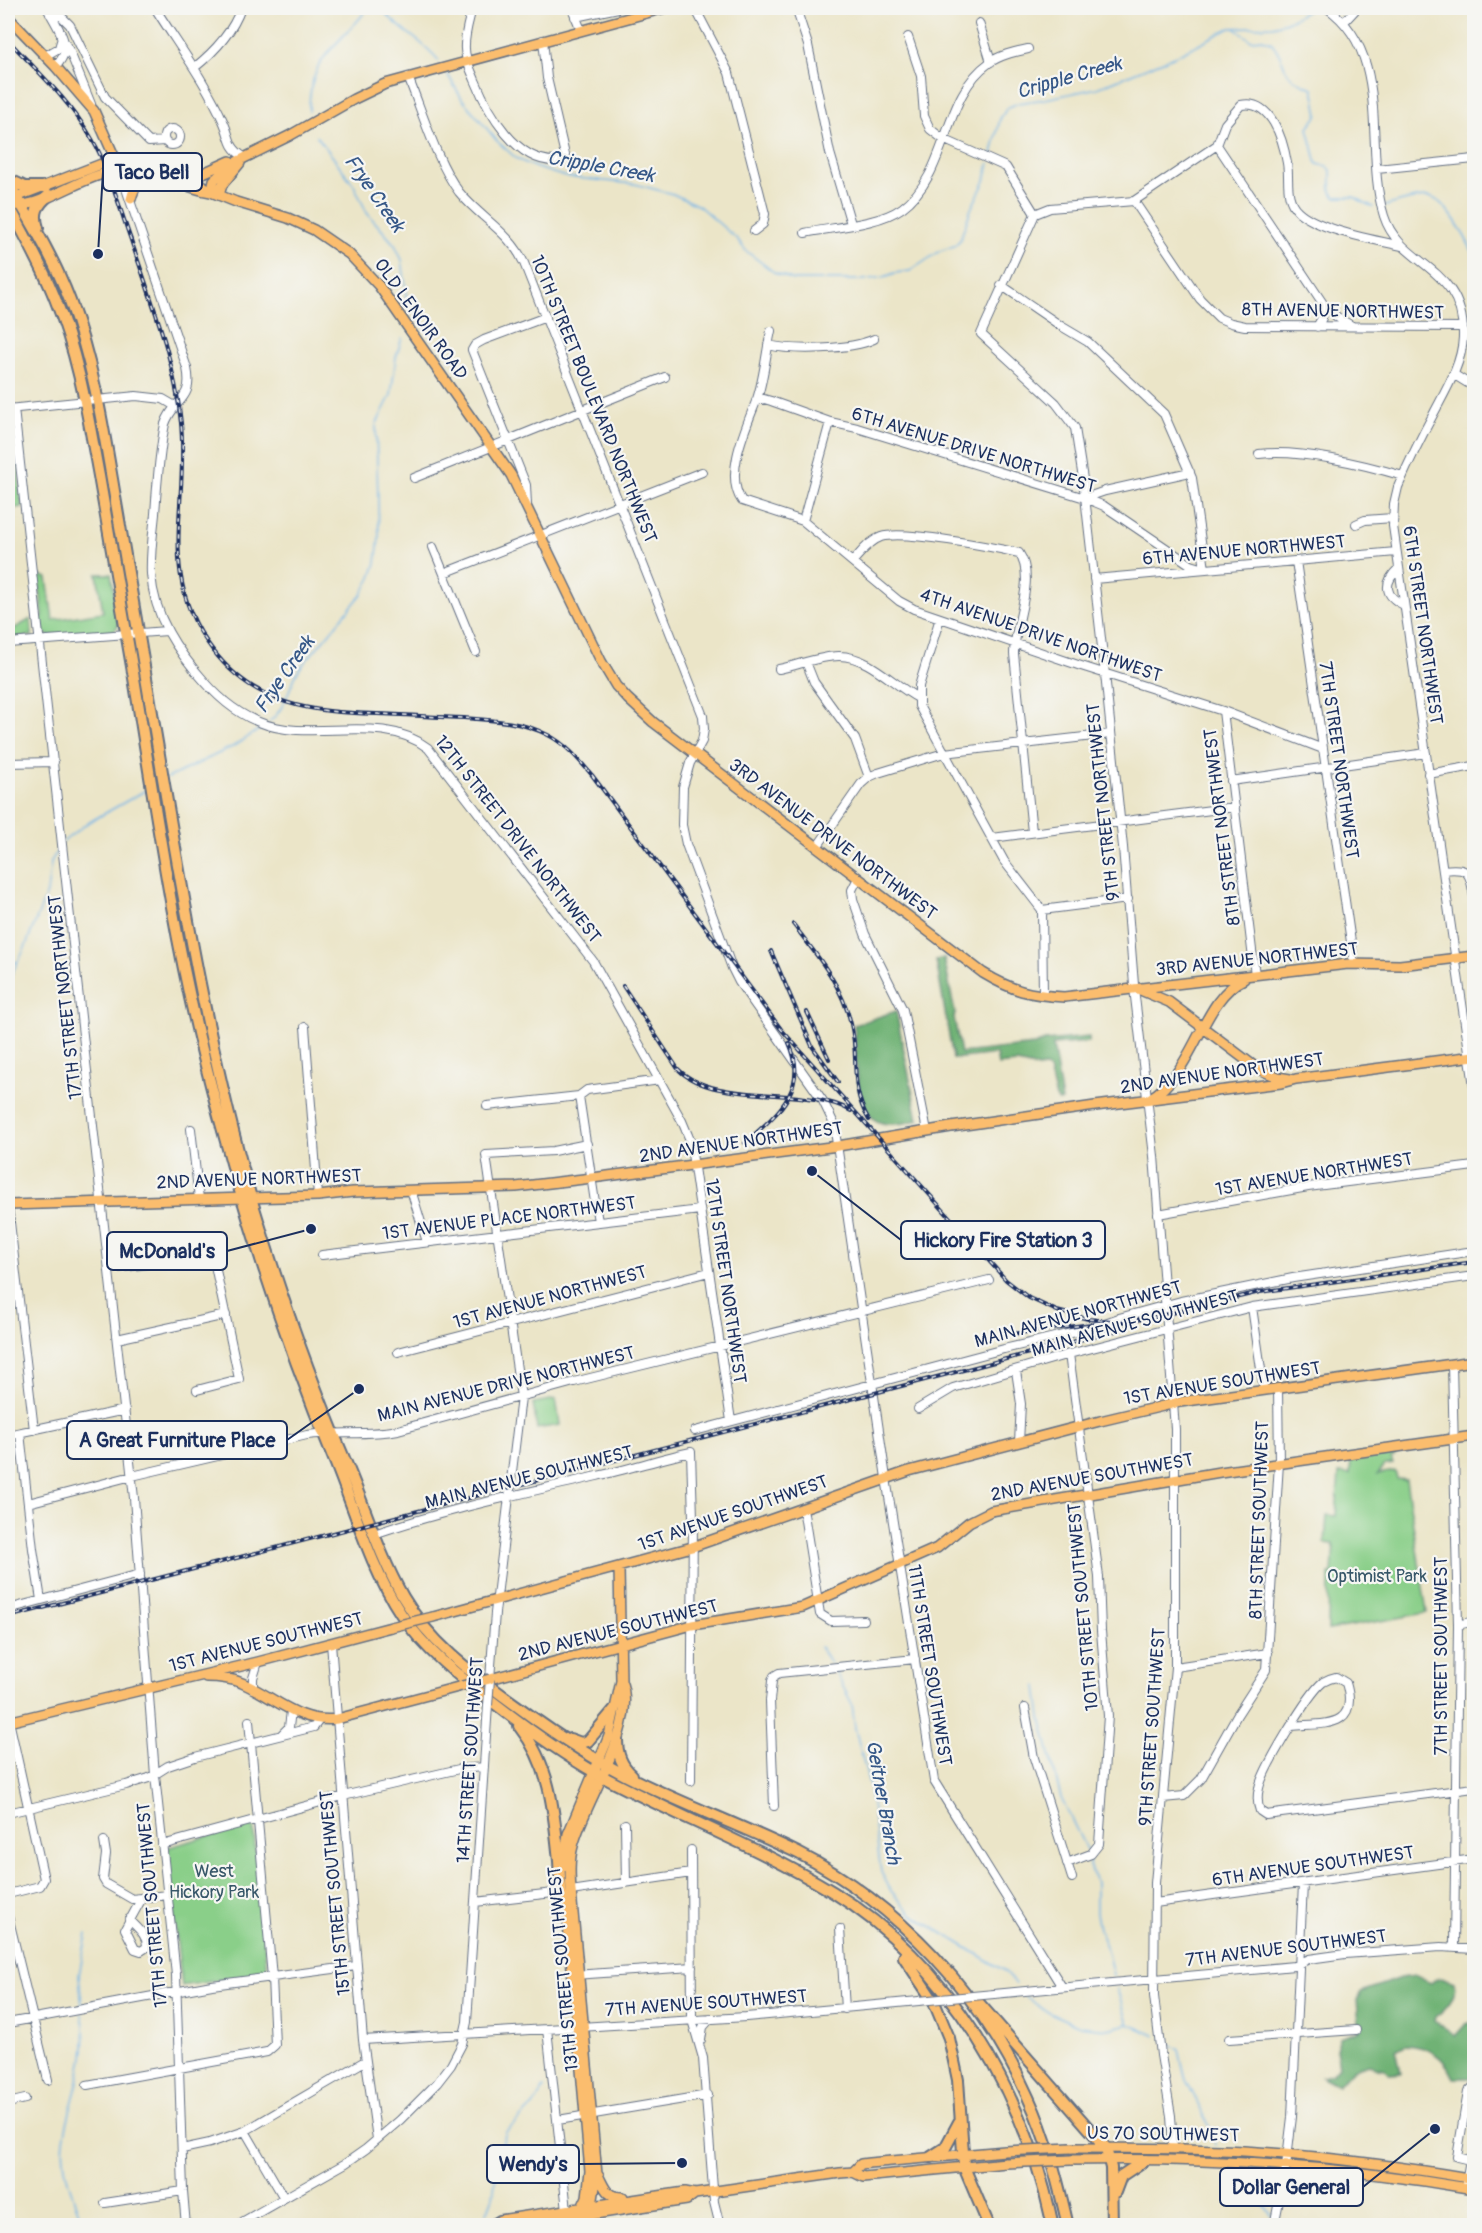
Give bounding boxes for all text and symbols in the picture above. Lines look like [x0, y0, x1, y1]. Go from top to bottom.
water label: Cripple Creek [1014, 50, 1126, 104]
water label: Cripple Creek [546, 145, 658, 188]
water label: Frye Creek [339, 150, 411, 238]
callout: Taco Bell [103, 153, 202, 191]
text: Taco Bell [113, 160, 190, 185]
street label: 10TH STREET BOULEVARD NORTHWEST [525, 252, 662, 547]
street label: OLD LENOIR ROAD [369, 254, 472, 384]
street label: 8TH AVENUE NORTHWEST [1242, 298, 1444, 325]
street label: 6TH AVENUE DRIVE NORTHWEST [849, 402, 1099, 499]
street label: 6TH STREET NORTHWEST [1397, 524, 1448, 726]
street label: 6TH AVENUE NORTHWEST [1142, 530, 1346, 571]
street label: 4TH AVENUE DRIVE NORTHWEST [917, 583, 1165, 688]
water label: Frye Creek [249, 629, 321, 718]
street label: 7TH STREET NORTHWEST [1313, 660, 1364, 860]
street label: 9TH STREET NORTHWEST [1082, 702, 1125, 902]
street label: 8TH STREET NORTHWEST [1199, 727, 1246, 927]
street label: 12TH STREET DRIVE NORTHWEST [429, 731, 606, 948]
street label: 3RD AVENUE DRIVE NORTHWEST [724, 754, 941, 925]
street label: 17TH STREET NORTHWEST [43, 893, 88, 1101]
street label: 3RD AVENUE NORTHWEST [1155, 937, 1359, 982]
street label: 2ND AVENUE NORTHWEST [1119, 1048, 1325, 1099]
street label: 2ND AVENUE NORTHWEST [638, 1117, 844, 1168]
street label: 1ST AVENUE NORTHWEST [1214, 1148, 1414, 1201]
street label: 2ND AVENUE NORTHWEST [156, 1164, 362, 1195]
street label: 12TH STREET NORTHWEST [700, 1177, 751, 1385]
street label: 1ST AVENUE PLACE NORTHWEST [381, 1192, 637, 1245]
callout: Hickory Fire Station 3 [901, 1221, 1105, 1259]
text: Hickory Fire Station 3 [913, 1228, 1093, 1253]
callout: McDonald's [107, 1232, 227, 1270]
text: McDonald's [119, 1239, 215, 1264]
street label: 1ST AVENUE NORTHWEST [451, 1261, 649, 1334]
street label: MAIN AVENUE NORTHWEST [972, 1276, 1184, 1353]
street label: MAIN AVENUE SOUTHWEST [1029, 1285, 1241, 1362]
street label: MAIN AVENUE DRIVE NORTHWEST [375, 1341, 637, 1428]
street label: 1ST AVENUE SOUTHWEST [1122, 1357, 1322, 1410]
callout: A Great Furniture Place [67, 1421, 287, 1459]
street label: 8TH STREET SOUTHWEST [1245, 1421, 1274, 1620]
text: A Great Furniture Place [79, 1428, 276, 1453]
street label: MAIN AVENUE SOUTHWEST [423, 1441, 635, 1514]
street label: 2ND AVENUE SOUTHWEST [989, 1448, 1195, 1507]
street label: 1ST AVENUE SOUTHWEST [635, 1470, 831, 1557]
street label: 10TH STREET SOUTHWEST [1063, 1502, 1104, 1712]
street label: 7TH STREET SOUTHWEST [1430, 1557, 1453, 1755]
street label: 11TH STREET SOUTHWEST [902, 1563, 957, 1767]
park label: Optimist Park [1327, 1565, 1427, 1588]
street label: 2ND AVENUE SOUTHWEST [516, 1595, 720, 1666]
street label: 1ST AVENUE SOUTHWEST [167, 1607, 365, 1678]
street label: 9TH STREET SOUTHWEST [1134, 1627, 1171, 1827]
street label: 14TH STREET SOUTHWEST [452, 1656, 489, 1864]
water label: Geitner Branch [860, 1738, 907, 1868]
street label: 15TH STREET SOUTHWEST [315, 1789, 356, 1997]
street label: 17TH STREET SOUTHWEST [132, 1801, 173, 2008]
street label: 6TH AVENUE SOUTHWEST [1211, 1841, 1415, 1892]
park label: West Hickory Park [169, 1860, 260, 1904]
street label: 13TH STREET SOUTHWEST [543, 1865, 584, 2073]
street label: 7TH AVENUE SOUTHWEST [1184, 1925, 1388, 1972]
street label: 7TH AVENUE SOUTHWEST [604, 1985, 808, 2022]
street label: US 70 SOUTHWEST [1087, 2122, 1239, 2147]
callout: Wendy's [487, 2145, 579, 2183]
text: Wendy's [499, 2152, 567, 2177]
callout: Dollar General [1220, 2168, 1363, 2206]
text: Dollar General [1232, 2175, 1350, 2200]

